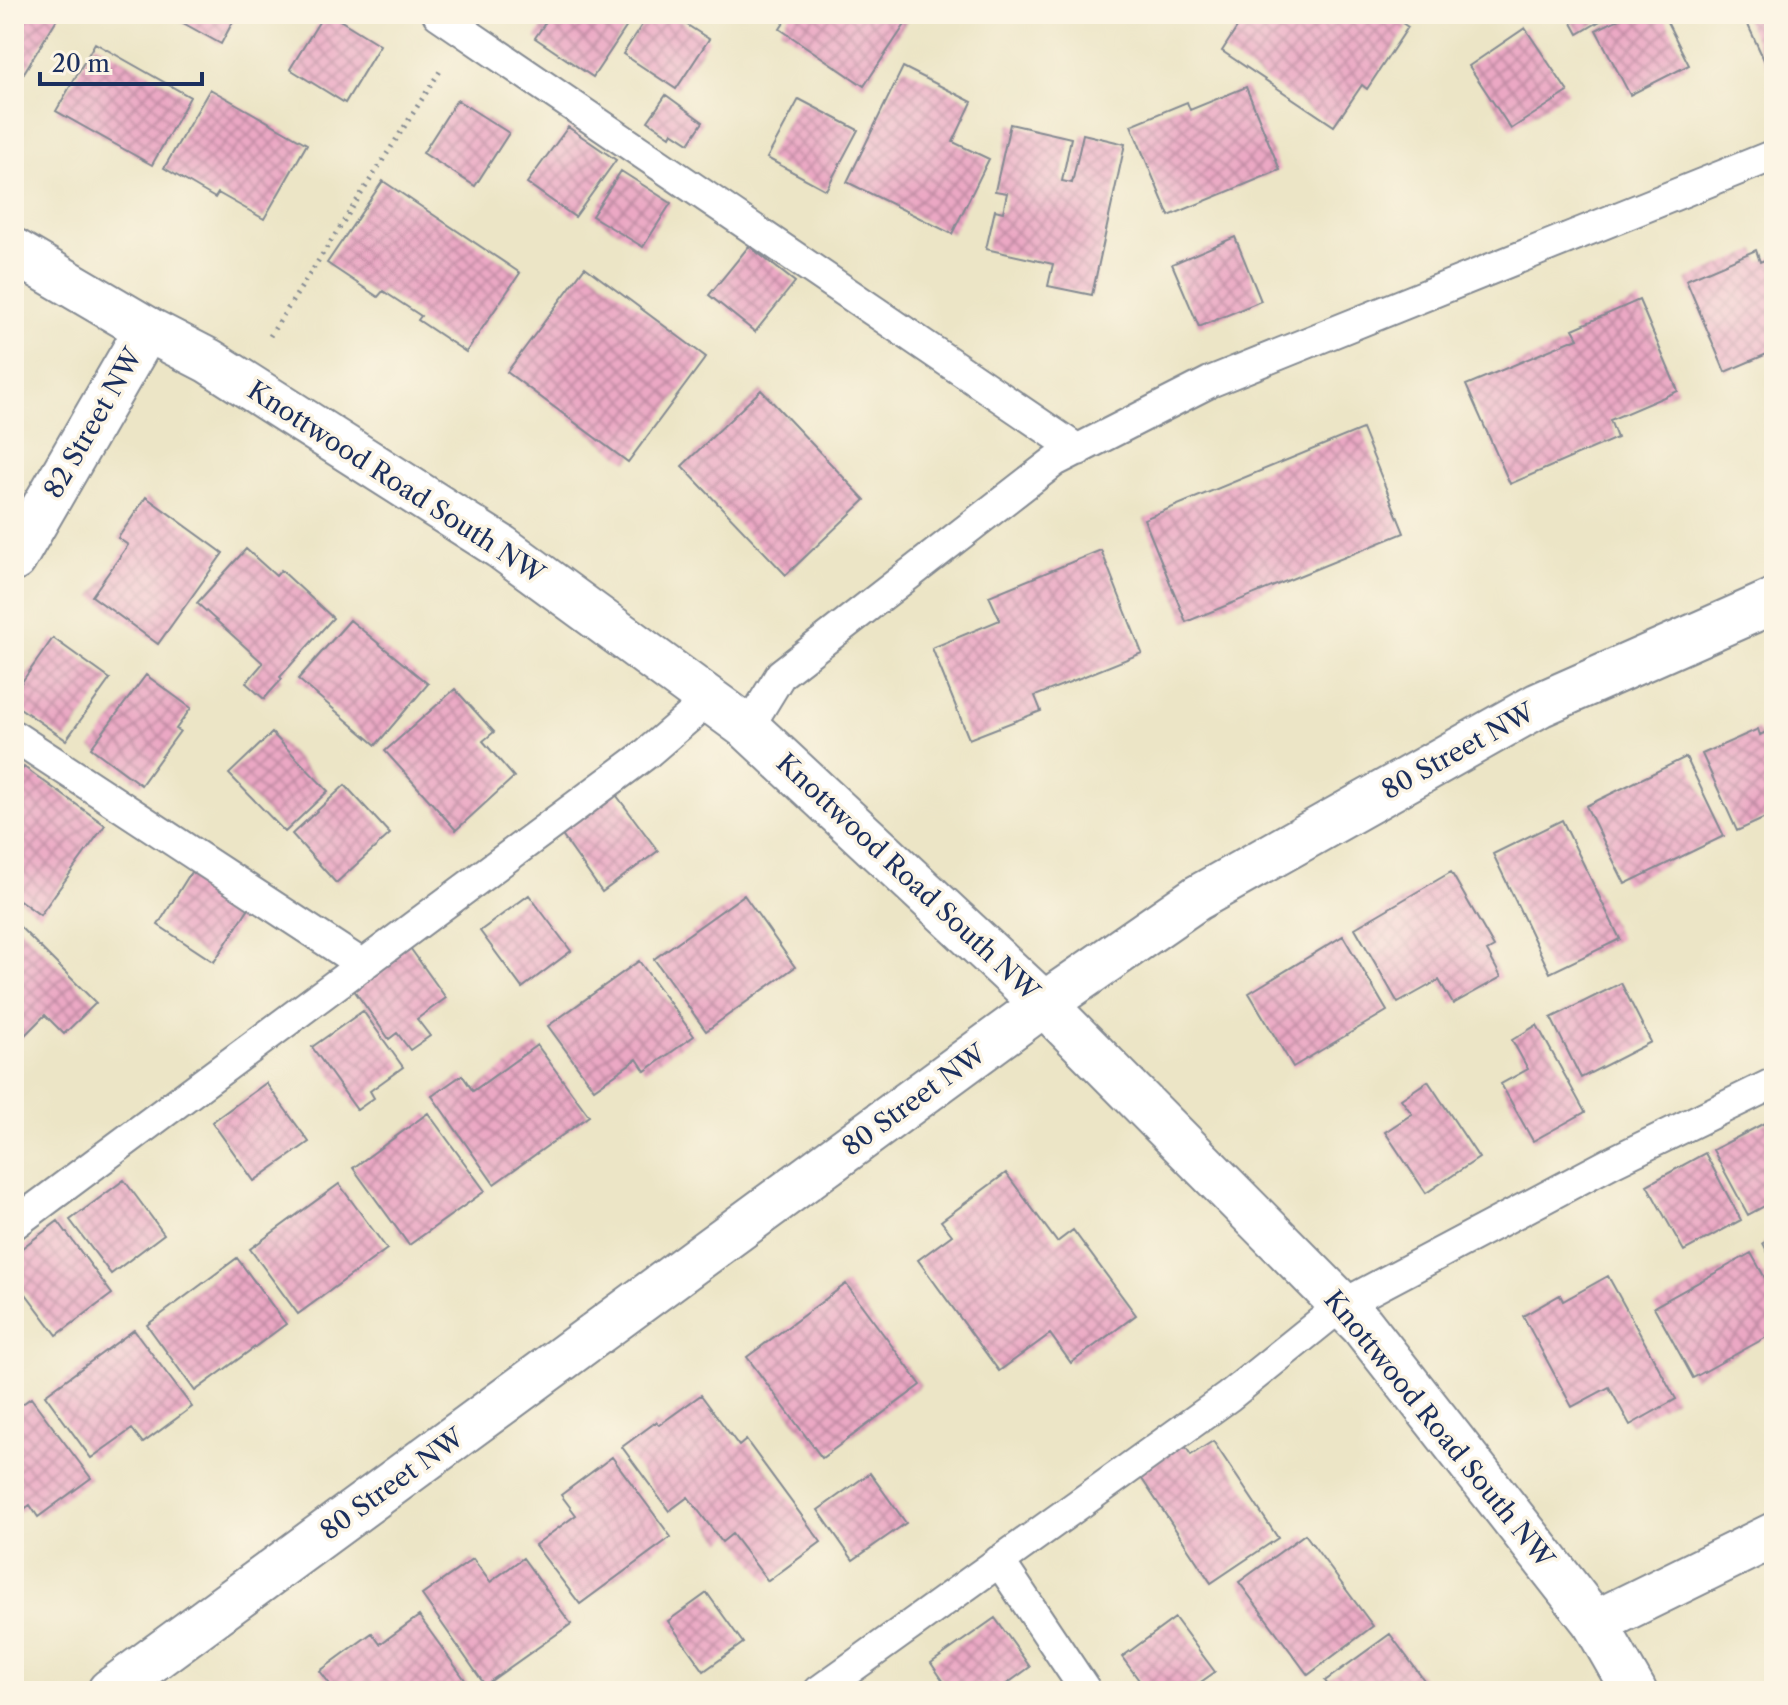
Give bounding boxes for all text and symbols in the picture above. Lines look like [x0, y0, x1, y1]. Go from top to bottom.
scale bar [40, 36, 202, 86]
text: 20 m [52, 49, 110, 78]
street label: 82 Street NW [37, 341, 150, 504]
street label: Knottwood Road South NW [242, 374, 552, 591]
street label: 80 Street NW [1376, 695, 1541, 806]
street label: Knottwood Road South NW [770, 747, 1047, 1008]
street label: 80 Street NW [836, 1036, 993, 1163]
street label: Knottwood Road South NW [1317, 1284, 1562, 1575]
street label: 80 Street NW [314, 1420, 471, 1547]

